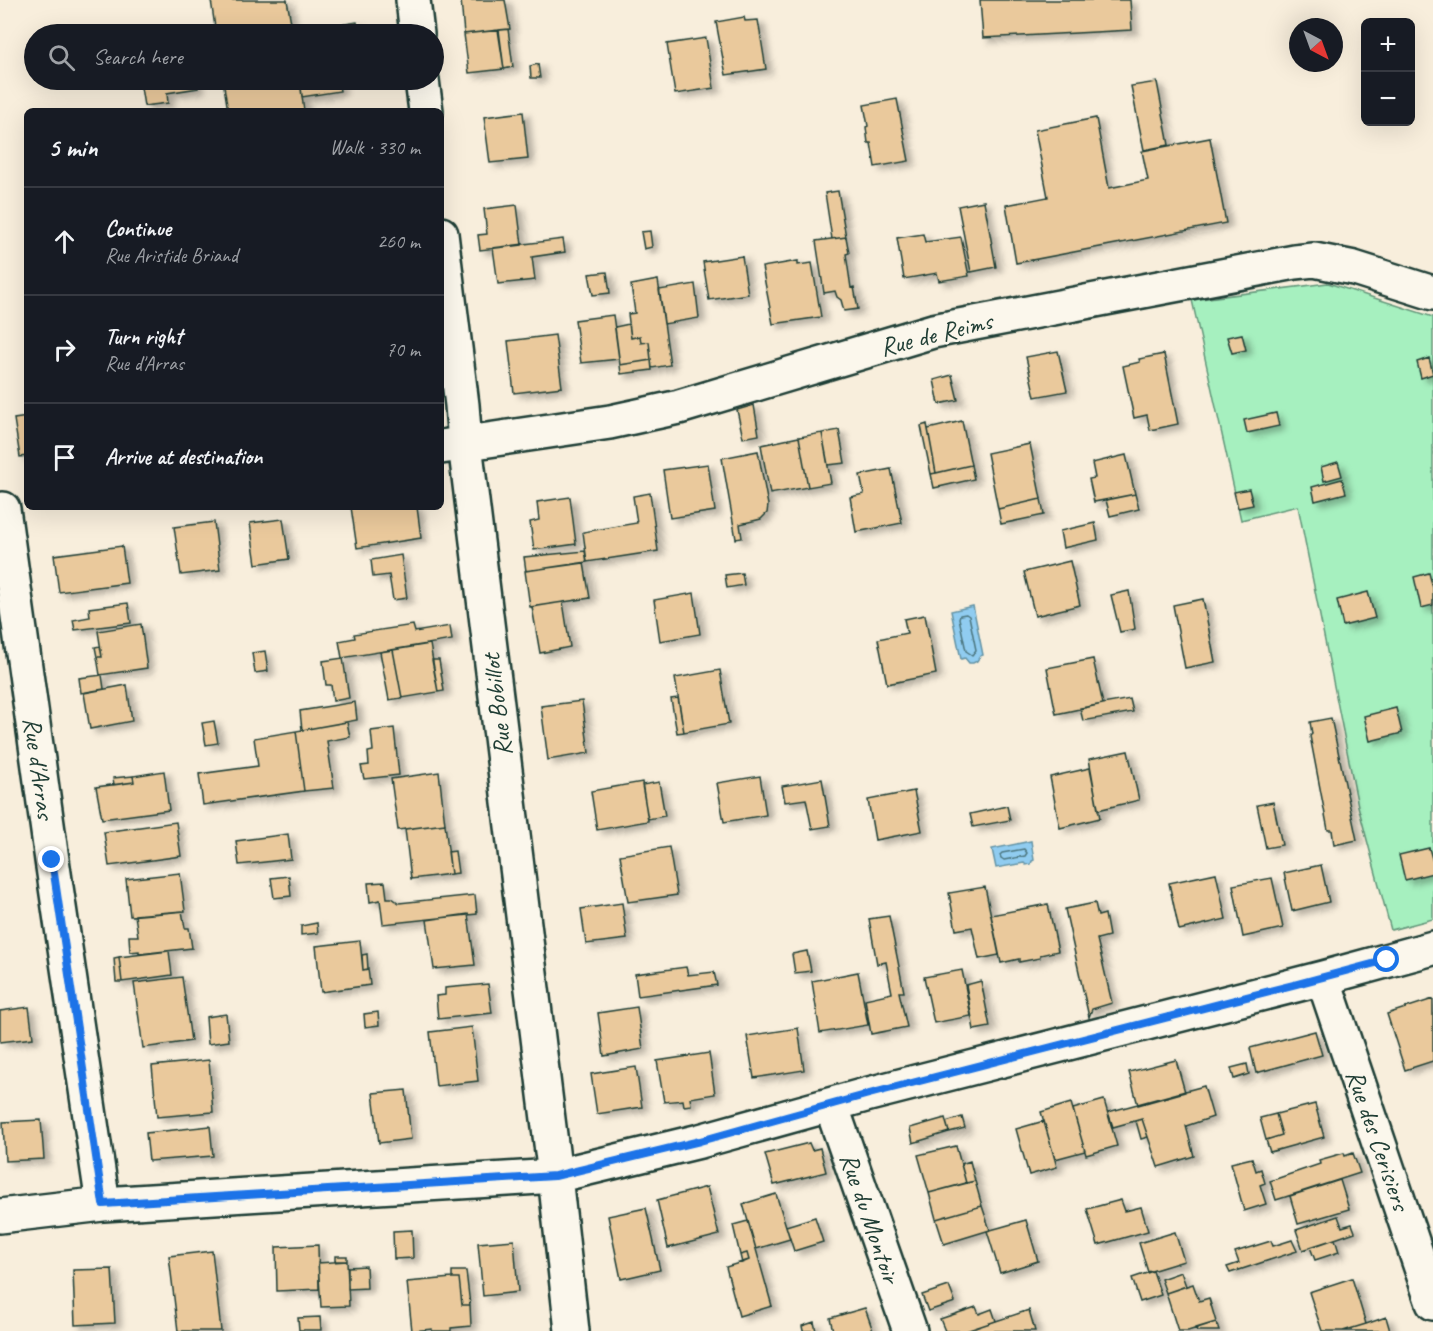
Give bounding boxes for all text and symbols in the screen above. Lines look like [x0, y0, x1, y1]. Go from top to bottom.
north arrow [1289, 18, 1343, 72]
map controls [1361, 18, 1415, 126]
button: + [1361, 18, 1415, 72]
search box [24, 24, 444, 90]
icon: search [45, 41, 78, 74]
text: Search here [93, 43, 183, 71]
button: − [1361, 72, 1415, 126]
text: 5 min [48, 131, 97, 164]
text: Walk · 330 m [330, 135, 420, 160]
text: Continue [105, 215, 171, 243]
icon: ahead [48, 225, 81, 258]
text: 260 m [377, 229, 420, 254]
text: Rue Aristide Briand [105, 243, 238, 268]
street label: Rue de Reims [877, 304, 998, 364]
text: Turn right [105, 323, 182, 351]
icon: right [48, 333, 81, 366]
text: 70 m [386, 337, 420, 362]
text: Rue d'Arras [105, 351, 184, 376]
icon: arrive [48, 441, 81, 474]
text: Arrive at destination [105, 443, 262, 471]
street label: Rue Bobillot [474, 650, 520, 758]
street label: Rue d'Arras [16, 715, 63, 823]
route end [38, 846, 64, 872]
route start [1373, 946, 1399, 972]
street label: Rue des Cerisiers [1339, 1065, 1418, 1217]
street label: Rue du Montoir [832, 1149, 908, 1290]

